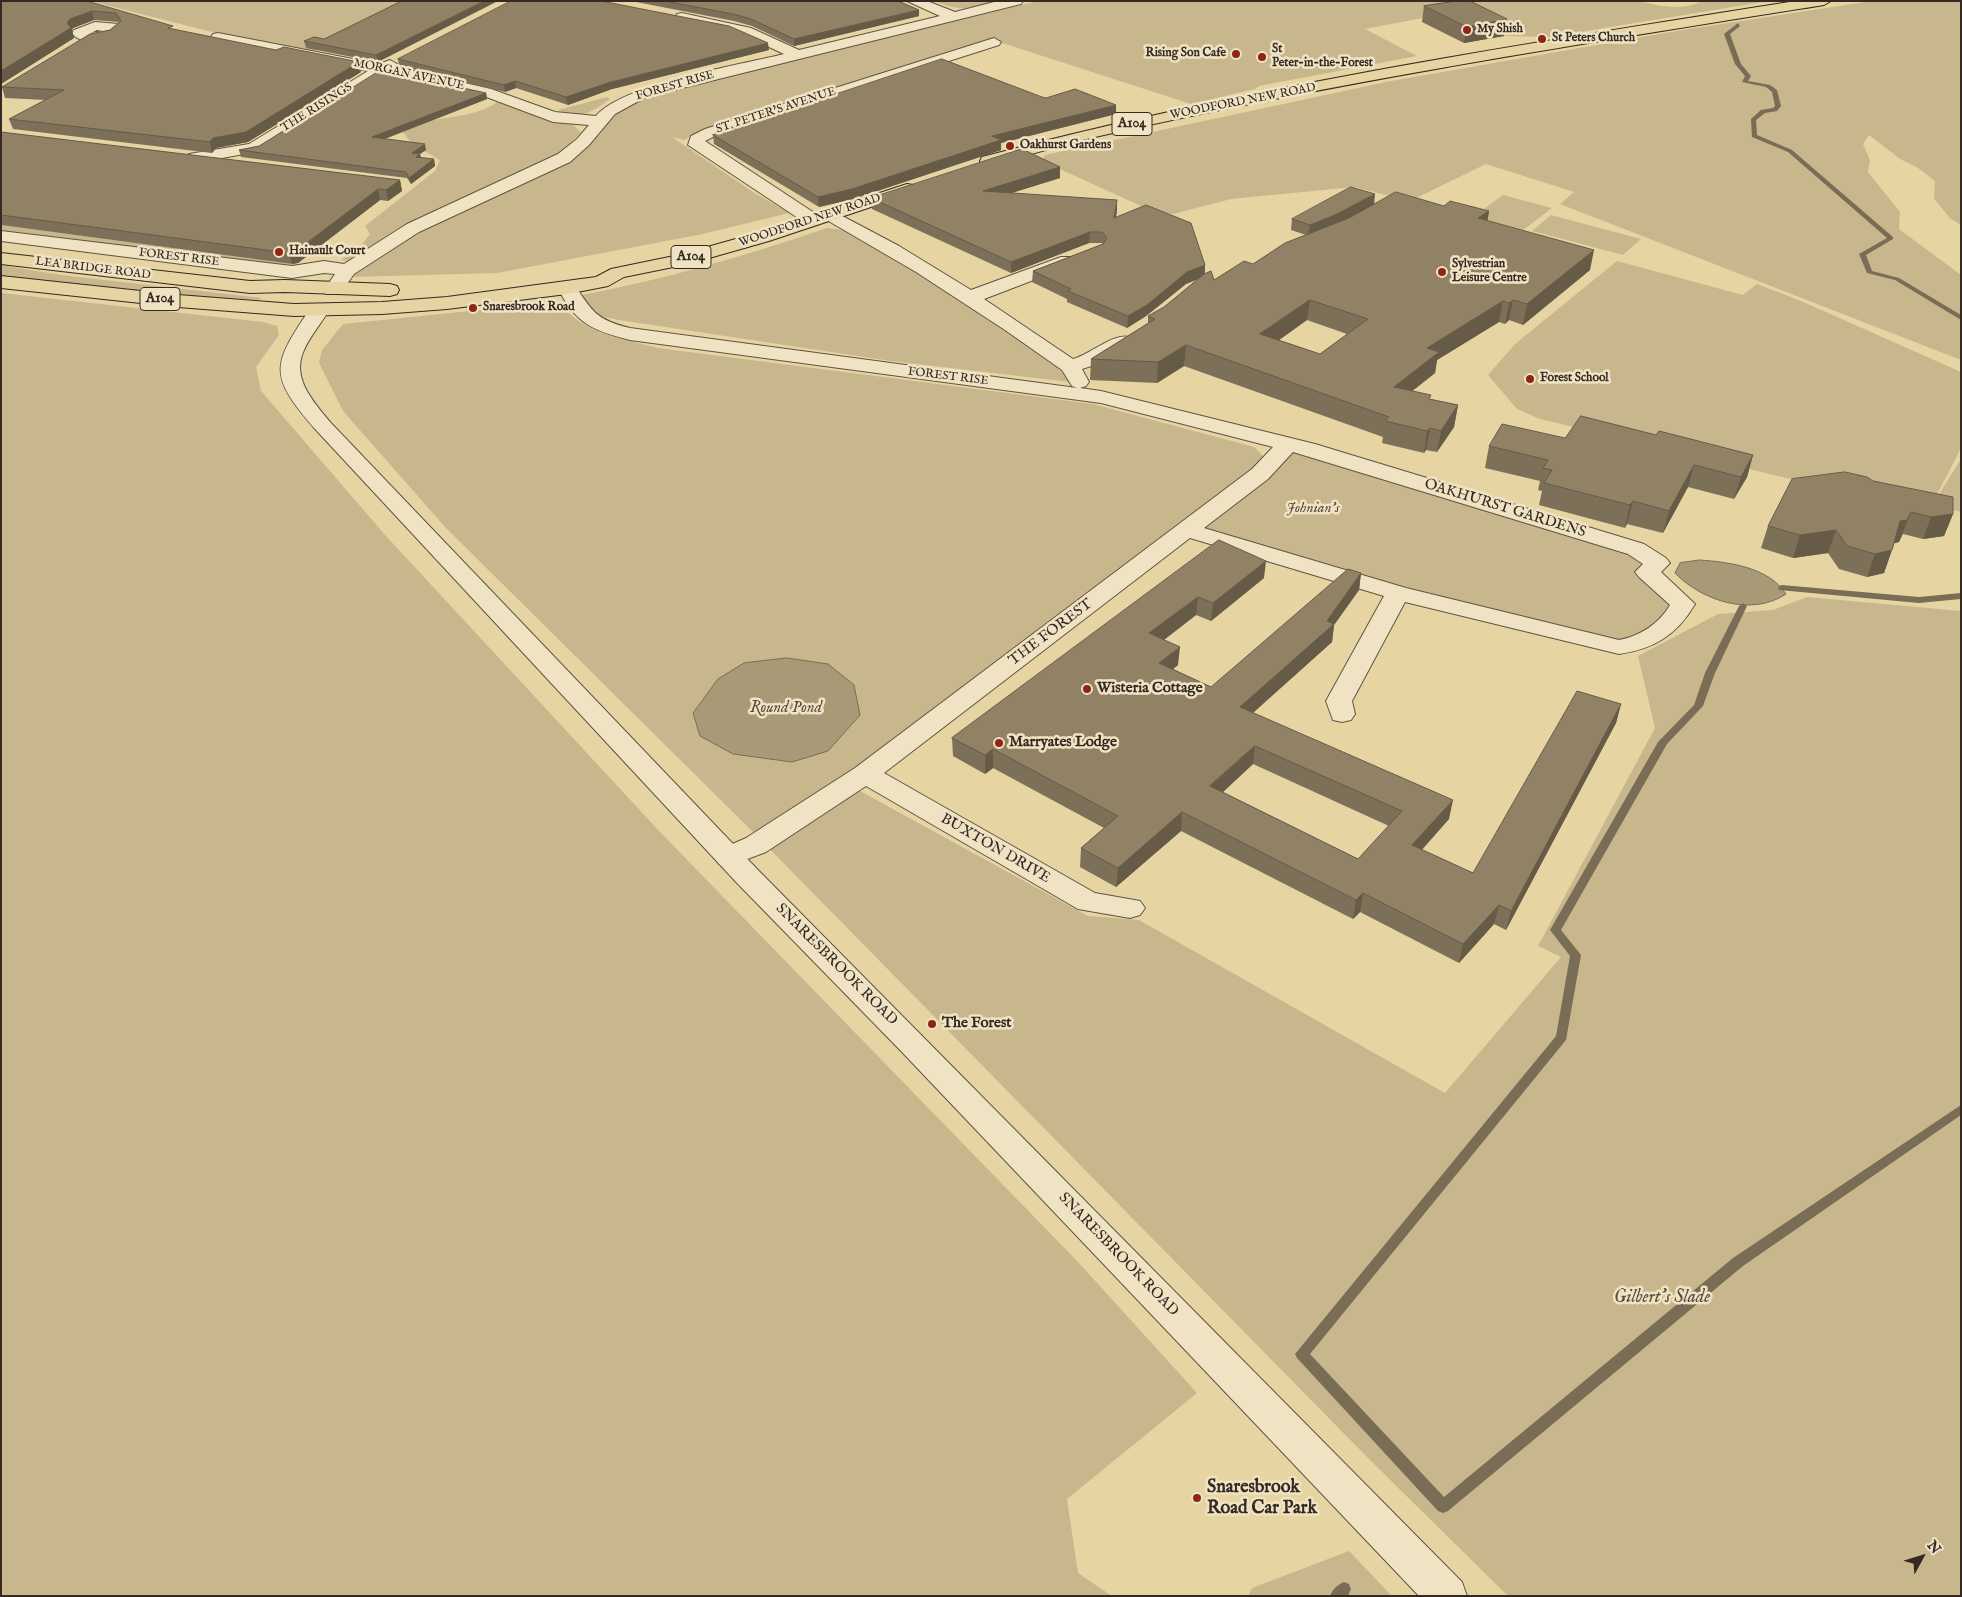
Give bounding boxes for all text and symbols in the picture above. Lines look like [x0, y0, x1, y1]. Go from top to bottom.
place label: My Shish [1477, 23, 1523, 37]
marker: My Shish [1461, 24, 1473, 36]
place label: St Peters Church [1552, 32, 1635, 46]
marker: St Peters Church [1536, 33, 1548, 45]
place label: St Peter-in-the-Forest [1272, 43, 1373, 71]
place label: Rising Son Cafe [1146, 47, 1226, 61]
marker: Rising Son Cafe [1230, 48, 1242, 60]
marker: St Peter-in-the-Forest [1256, 51, 1268, 63]
street label: MORGAN AVENUE [352, 56, 466, 94]
street label: FOREST RISE [634, 68, 716, 104]
street label: THE RISINGS [279, 80, 355, 136]
street label: WOODFORD NEW ROAD [1169, 81, 1317, 123]
street label: ST. PETER'S AVENUE [714, 85, 838, 137]
road number: A104 [1112, 112, 1152, 136]
place label: Oakhurst Gardens [1020, 139, 1111, 153]
marker: Oakhurst Gardens [1004, 140, 1016, 152]
street label: WOODFORD NEW ROAD [737, 191, 883, 251]
place label: Hainault Court [289, 245, 365, 259]
street label: FOREST RISE [138, 246, 220, 270]
marker: Hainault Court [273, 246, 285, 258]
road number: A104 [671, 246, 711, 268]
street label: LEA BRIDGE ROAD [35, 255, 151, 283]
place label: Sylvestrian Leisure Centre [1452, 258, 1527, 286]
marker: Sylvestrian Leisure Centre [1436, 266, 1448, 278]
road number: A104 [140, 288, 180, 310]
place label: Snaresbrook Road [483, 301, 575, 315]
marker: Snaresbrook Road [467, 302, 479, 314]
street label: FOREST RISE [907, 365, 989, 389]
place label: Forest School [1540, 372, 1609, 386]
marker: Forest School [1524, 373, 1536, 385]
street label: OAKHURST GARDENS [1422, 476, 1588, 542]
park label: Johnian's [1287, 500, 1339, 518]
street label: THE FOREST [1006, 596, 1096, 670]
place label: Wisteria Cottage [1097, 680, 1203, 698]
marker: Wisteria Cottage [1081, 683, 1093, 695]
water label: Round Pond [750, 699, 822, 719]
place label: Marryates Lodge [1009, 734, 1117, 752]
marker: Marryates Lodge [993, 737, 1005, 749]
street label: BUXTON DRIVE [937, 810, 1053, 888]
street label: SNARESBROOK ROAD [771, 900, 901, 1030]
place label: The Forest [942, 1015, 1011, 1033]
marker: The Forest [926, 1018, 938, 1030]
street label: SNARESBROOK ROAD [1054, 1189, 1182, 1321]
park label: Gilbert's Slade [1614, 1287, 1710, 1309]
place label: Snaresbrook Road Car Park [1207, 1477, 1317, 1520]
marker: Snaresbrook Road Car Park [1191, 1492, 1203, 1504]
north arrow [1897, 1532, 1947, 1582]
text: N [1923, 1537, 1944, 1558]

